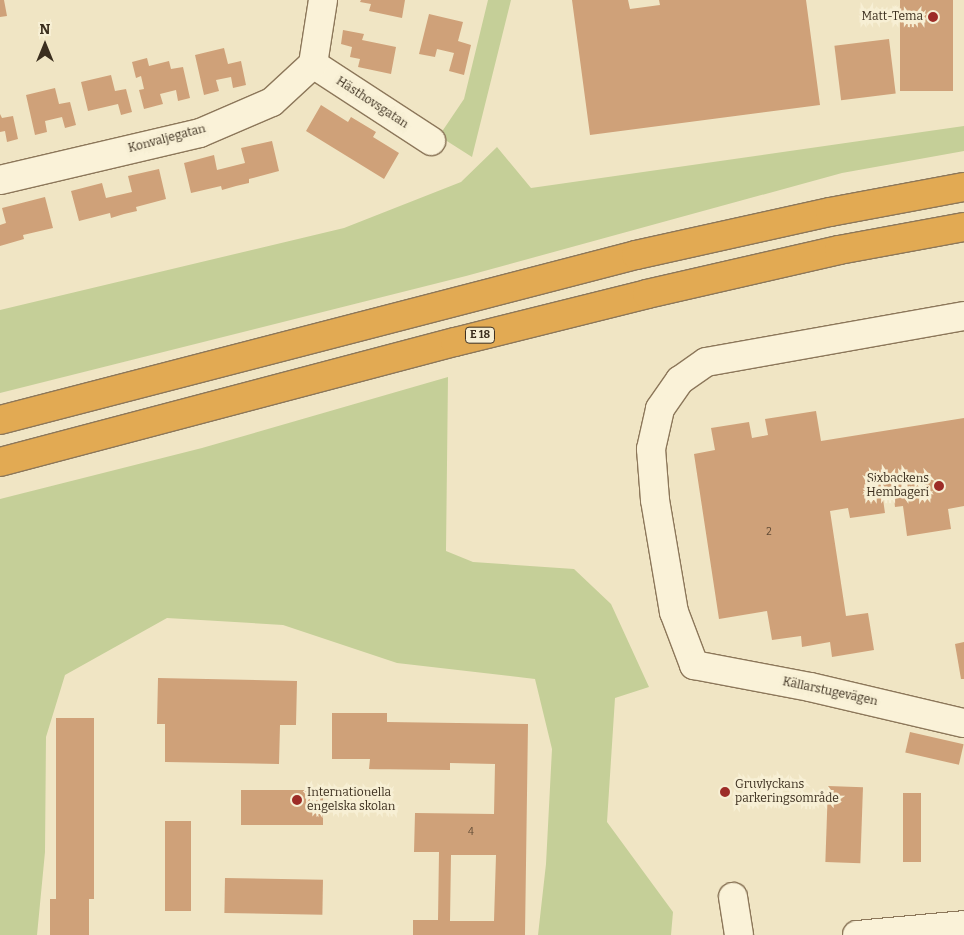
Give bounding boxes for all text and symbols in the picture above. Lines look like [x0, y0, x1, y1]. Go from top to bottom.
place label: Matt-Tema [861, 10, 923, 24]
marker: Matt-Tema [927, 11, 939, 23]
north arrow [20, 20, 70, 70]
text: N [40, 21, 50, 38]
street label: Hästhovsgatan [333, 74, 411, 132]
street label: Konvaljegatan [127, 122, 207, 156]
road number: E 18 [464, 326, 496, 344]
place label: Sixbackens Hembageri [866, 472, 929, 500]
marker: Sixbackens Hembageri [933, 480, 945, 492]
house number: 2 [766, 527, 772, 539]
street label: Källarstugevägen [781, 675, 879, 709]
place label: Gruvlyckans parkeringsområde [735, 778, 839, 806]
place label: Internationella engelska skolan [307, 786, 395, 814]
marker: Gruvlyckans parkeringsområde [719, 786, 731, 798]
marker: Internationella engelska skolan [291, 794, 303, 806]
house number: 4 [468, 827, 474, 839]

